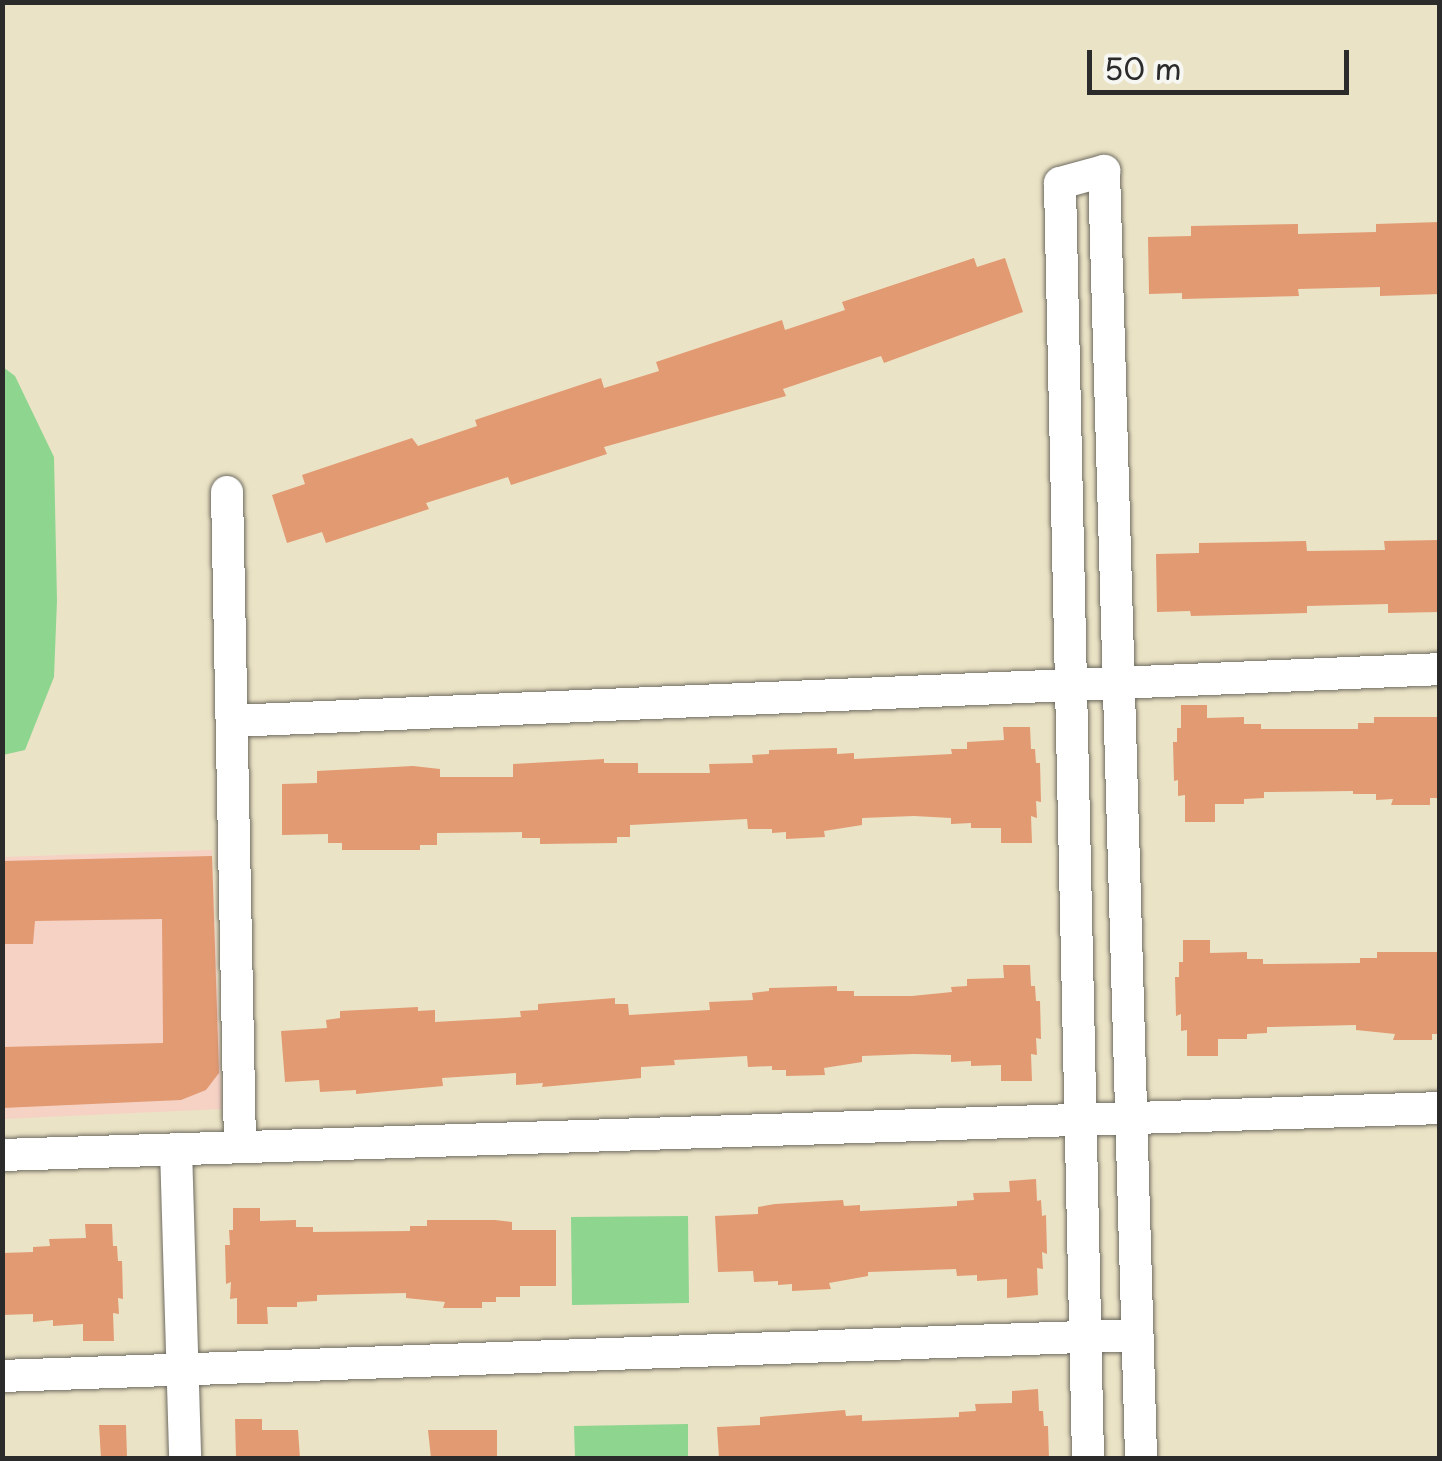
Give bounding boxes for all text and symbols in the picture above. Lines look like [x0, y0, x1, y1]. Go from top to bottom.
scale bar [1092, 30, 1354, 92]
text: 50 m [1104, 45, 1182, 90]

